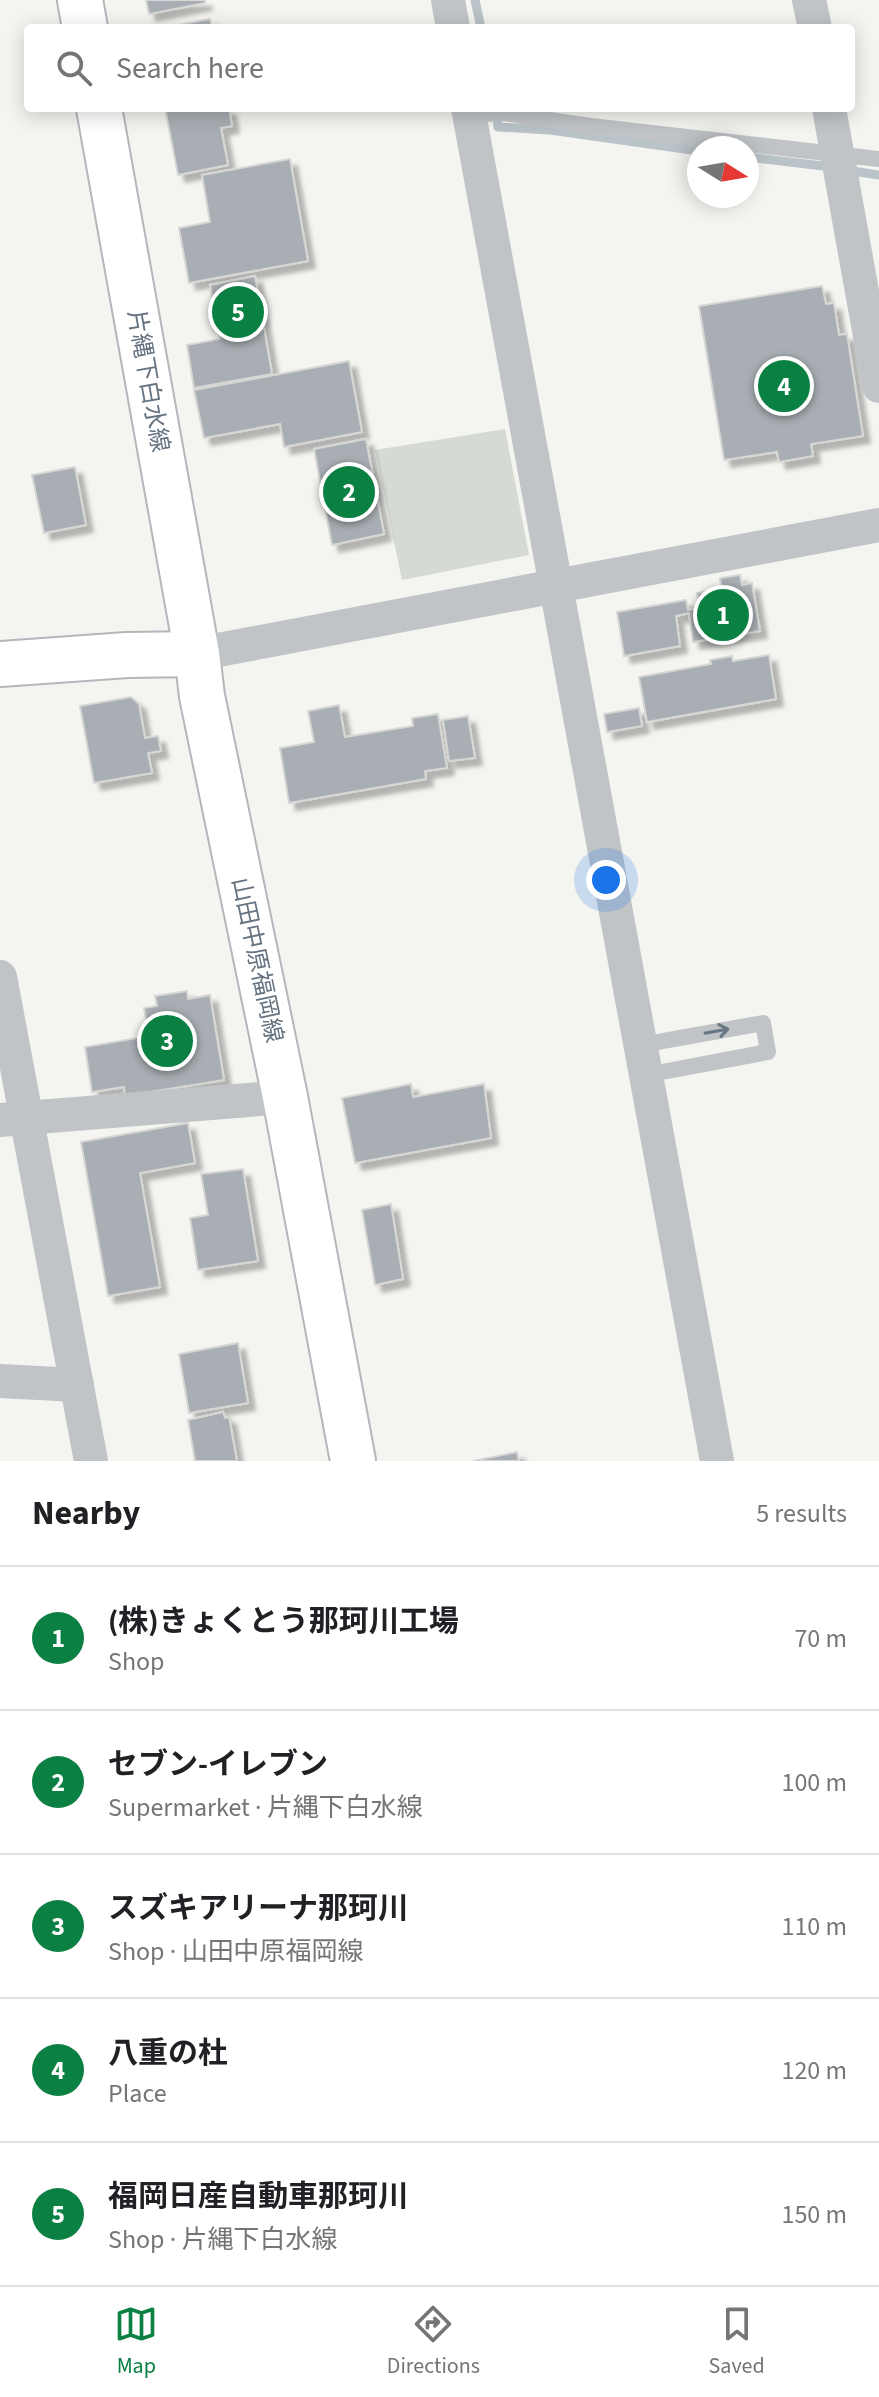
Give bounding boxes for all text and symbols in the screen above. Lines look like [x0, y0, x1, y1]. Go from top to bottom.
search box [24, 24, 855, 112]
icon: search [52, 46, 96, 90]
text: Search here [116, 47, 264, 90]
north arrow [687, 136, 759, 208]
pin: 5 [212, 282, 264, 342]
street label: 片縄下白水線 [118, 307, 178, 455]
pin: 4 [758, 356, 810, 416]
pin: 2 [323, 462, 375, 522]
pin: 1 [697, 585, 749, 645]
your location [586, 860, 626, 900]
street label: 山田中原福岡線 [222, 874, 292, 1046]
pin: 3 [141, 1011, 193, 1071]
one-way arrow [704, 1023, 729, 1038]
text: Nearby [32, 1489, 140, 1538]
text: 5 results [756, 1495, 847, 1532]
text: (株)きょくとう那珂川工場 [108, 1600, 459, 1643]
text: 1 [51, 1620, 65, 1657]
text: 70 m [794, 1620, 847, 1657]
text: Shop [108, 1643, 165, 1680]
text: セブン-イレブン [108, 1743, 328, 1786]
text: 2 [51, 1764, 65, 1801]
text: 100 m [781, 1764, 847, 1801]
text: Supermarket · 片縄下白水線 [108, 1789, 423, 1826]
text: スズキアリーナ那珂川 [108, 1887, 408, 1930]
text: 3 [51, 1908, 65, 1945]
text: 110 m [781, 1908, 847, 1945]
text: Shop · 山田中原福岡線 [108, 1933, 363, 1970]
text: 八重の杜 [108, 2032, 228, 2075]
text: 4 [51, 2052, 65, 2089]
text: 120 m [781, 2052, 847, 2089]
text: Place [108, 2075, 167, 2112]
text: 福岡日産自動車那珂川 [108, 2175, 408, 2218]
text: 5 [51, 2196, 65, 2233]
text: 150 m [781, 2196, 847, 2233]
text: Shop · 片縄下白水線 [108, 2221, 337, 2258]
tab: Map [114, 2302, 158, 2382]
tab: Directions [387, 2302, 480, 2382]
tab: Saved [709, 2302, 765, 2382]

